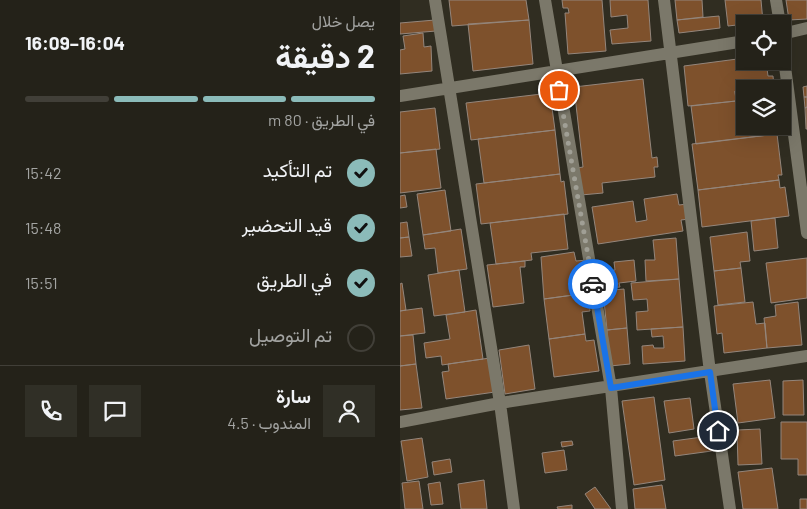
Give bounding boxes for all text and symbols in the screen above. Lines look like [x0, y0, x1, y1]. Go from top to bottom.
text: يصل خلال [312, 11, 375, 30]
map controls [736, 15, 791, 135]
button: locate [736, 15, 791, 70]
text: 16:04–16:09 [25, 31, 125, 54]
text: 2 دقيقة [275, 36, 375, 74]
pin [538, 69, 580, 111]
icon: bag [545, 76, 573, 104]
button: layers [736, 80, 791, 135]
text: في الطريق · 80 m [268, 110, 375, 129]
text: تم التأكيد [263, 158, 332, 181]
icon: check [347, 159, 375, 187]
text: 15:42 [25, 163, 62, 182]
text: قيد التحضير [242, 213, 332, 236]
icon: check [347, 214, 375, 242]
text: 15:48 [25, 218, 61, 237]
courier [568, 259, 618, 309]
text: في الطريق [257, 268, 332, 291]
icon: check [347, 269, 375, 297]
icon: car [579, 270, 607, 298]
text: 15:51 [25, 273, 58, 292]
text: تم التوصيل [249, 323, 332, 346]
text: سارة [276, 384, 311, 407]
button: phone [25, 385, 77, 437]
button: chat [89, 385, 141, 437]
button: person [323, 385, 375, 437]
pin [697, 410, 739, 452]
text: المندوب · 4.5 [227, 413, 311, 432]
icon: home [704, 417, 732, 445]

